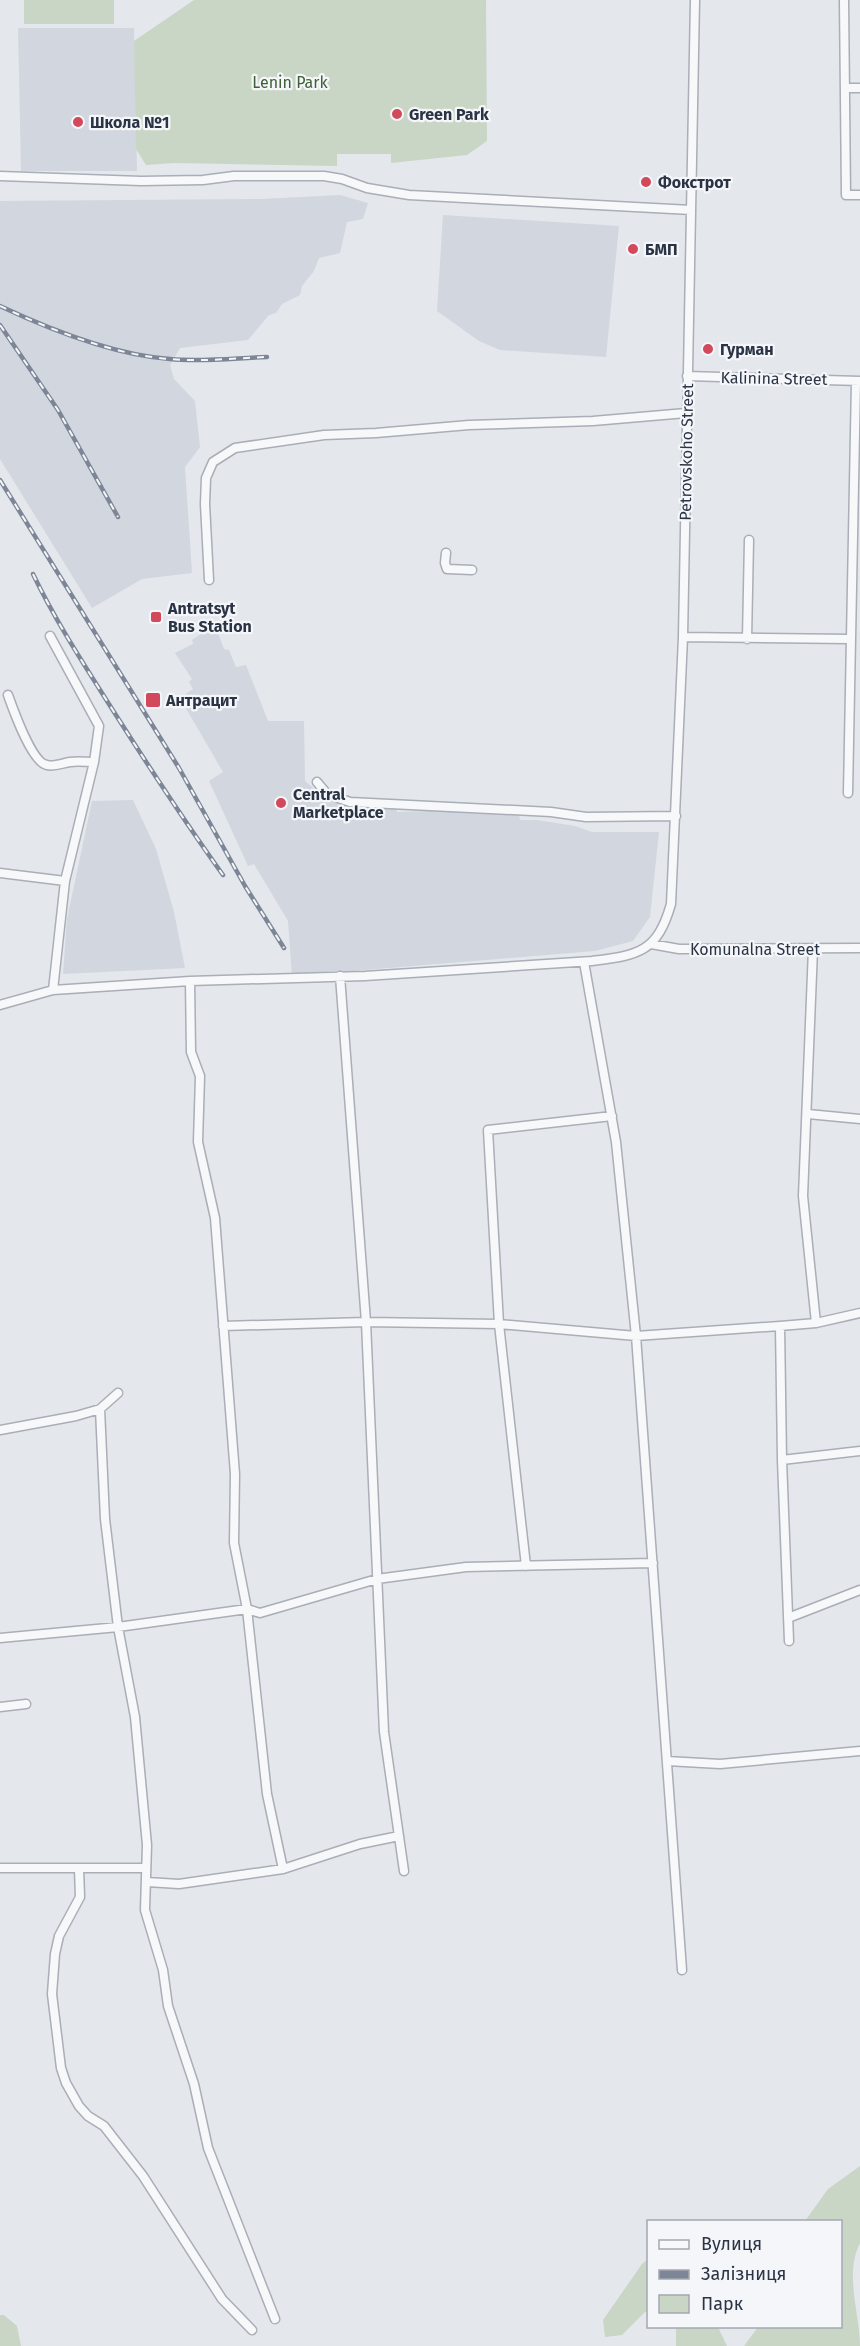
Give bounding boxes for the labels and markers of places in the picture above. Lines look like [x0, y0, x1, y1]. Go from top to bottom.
place label: Green Park [409, 105, 489, 124]
marker: Green Park [390, 107, 404, 121]
place label: Школа №1 [90, 113, 170, 132]
marker: Школа №1 [71, 115, 85, 129]
place label: Фокстрот [658, 173, 731, 192]
marker: Фокстрот [639, 175, 653, 189]
place label: БМП [645, 240, 678, 259]
marker: БМП [626, 242, 640, 256]
place label: Гурман [720, 340, 774, 359]
marker: Гурман [701, 342, 715, 356]
place label: Antratsyt Bus Station [167, 599, 252, 636]
marker: Antratsyt Bus Station [149, 610, 163, 624]
marker: Антрацит [144, 691, 162, 709]
place label: Антрацит [165, 691, 237, 710]
place label: Central Marketplace [293, 785, 384, 822]
marker: Central Marketplace [274, 796, 288, 810]

